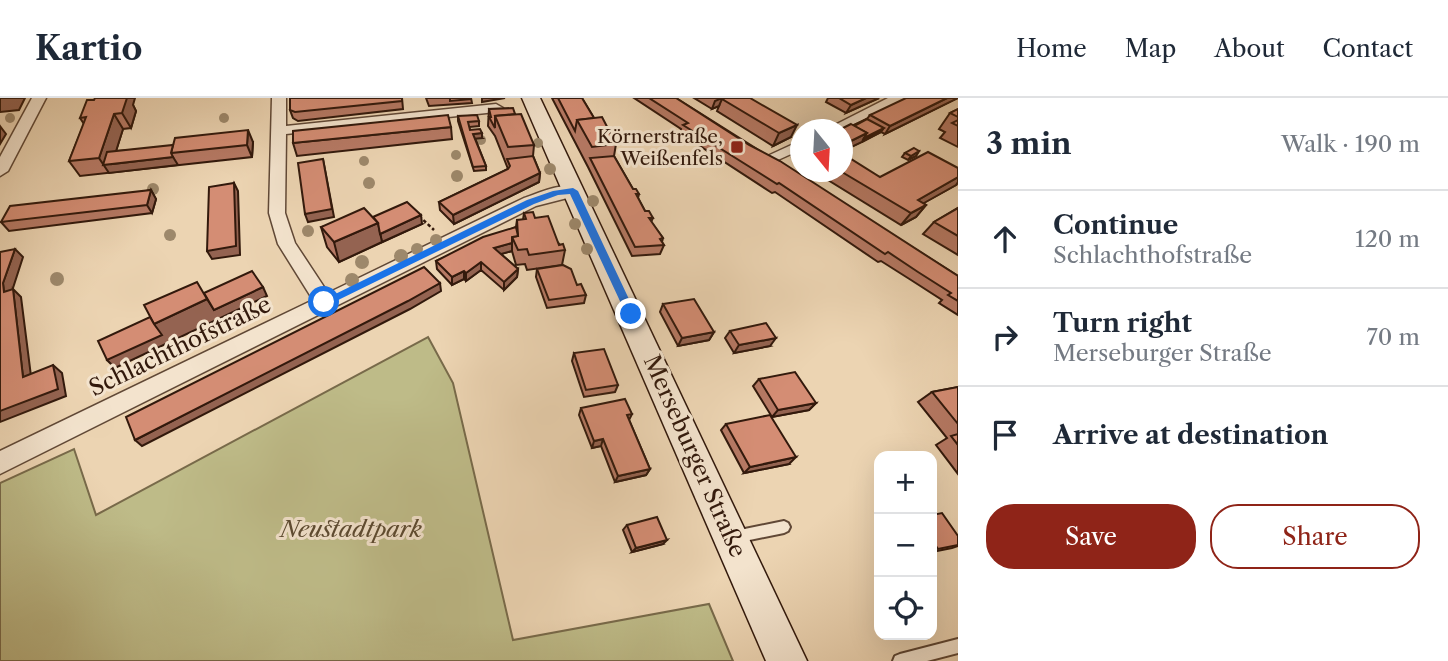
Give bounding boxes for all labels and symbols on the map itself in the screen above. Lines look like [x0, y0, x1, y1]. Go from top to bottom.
north arrow [790, 119, 853, 182]
place label: Körnerstraße, Weißenfels [597, 125, 723, 170]
marker: Körnerstraße, Weißenfels [729, 139, 745, 155]
route start [308, 286, 339, 317]
street label: Schlachthofstraße [84, 290, 276, 402]
route end [615, 298, 646, 329]
street label: Merseburger Straße [638, 350, 752, 562]
park label: Neustadtpark [278, 515, 422, 543]

